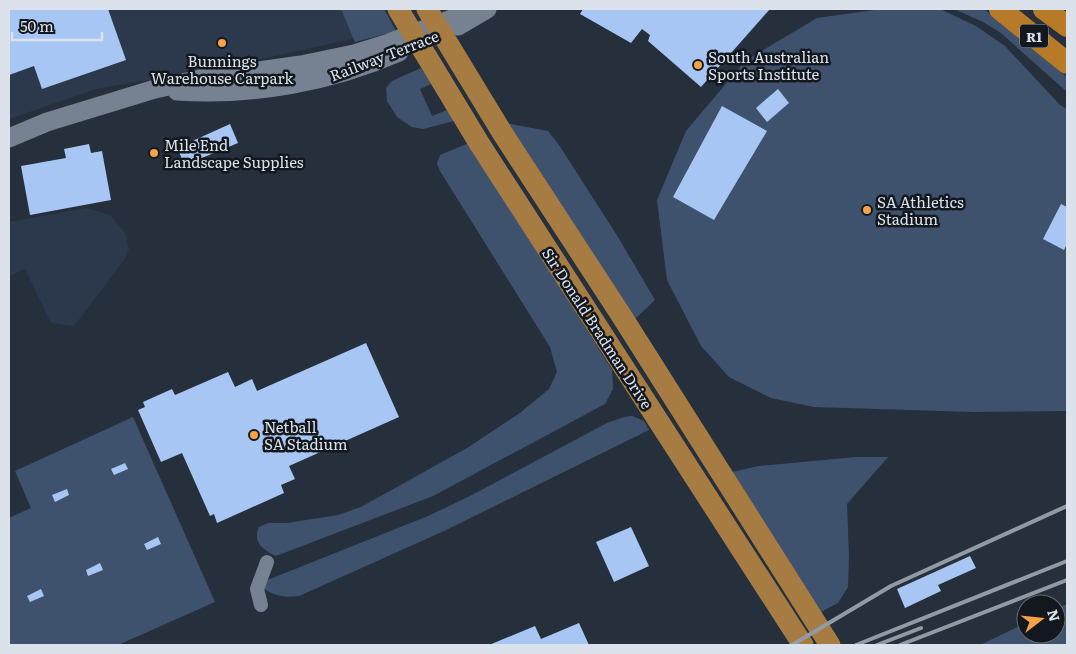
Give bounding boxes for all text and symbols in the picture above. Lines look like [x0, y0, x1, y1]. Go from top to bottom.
scale bar [12, 10, 102, 42]
text: 50 m [20, 14, 54, 37]
street label: Railway Terrace [326, 24, 442, 86]
road number: R1 [1020, 24, 1048, 48]
marker: Bunnings Warehouse Carpark [216, 37, 228, 49]
place label: South Australian Sports Institute [708, 45, 829, 85]
place label: Bunnings Warehouse Carpark [151, 49, 294, 89]
marker: South Australian Sports Institute [692, 59, 704, 71]
place label: Mile End Landscape Supplies [164, 133, 304, 173]
marker: Mile End Landscape Supplies [148, 147, 160, 159]
place label: SA Athletics Stadium [877, 190, 964, 230]
marker: SA Athletics Stadium [861, 204, 873, 216]
street label: Sir Donald Bradman Drive [537, 243, 659, 413]
place label: Netball SA Stadium [264, 415, 348, 455]
marker: Netball SA Stadium [248, 429, 260, 441]
north arrow [1016, 594, 1066, 644]
text: N [1043, 607, 1066, 624]

